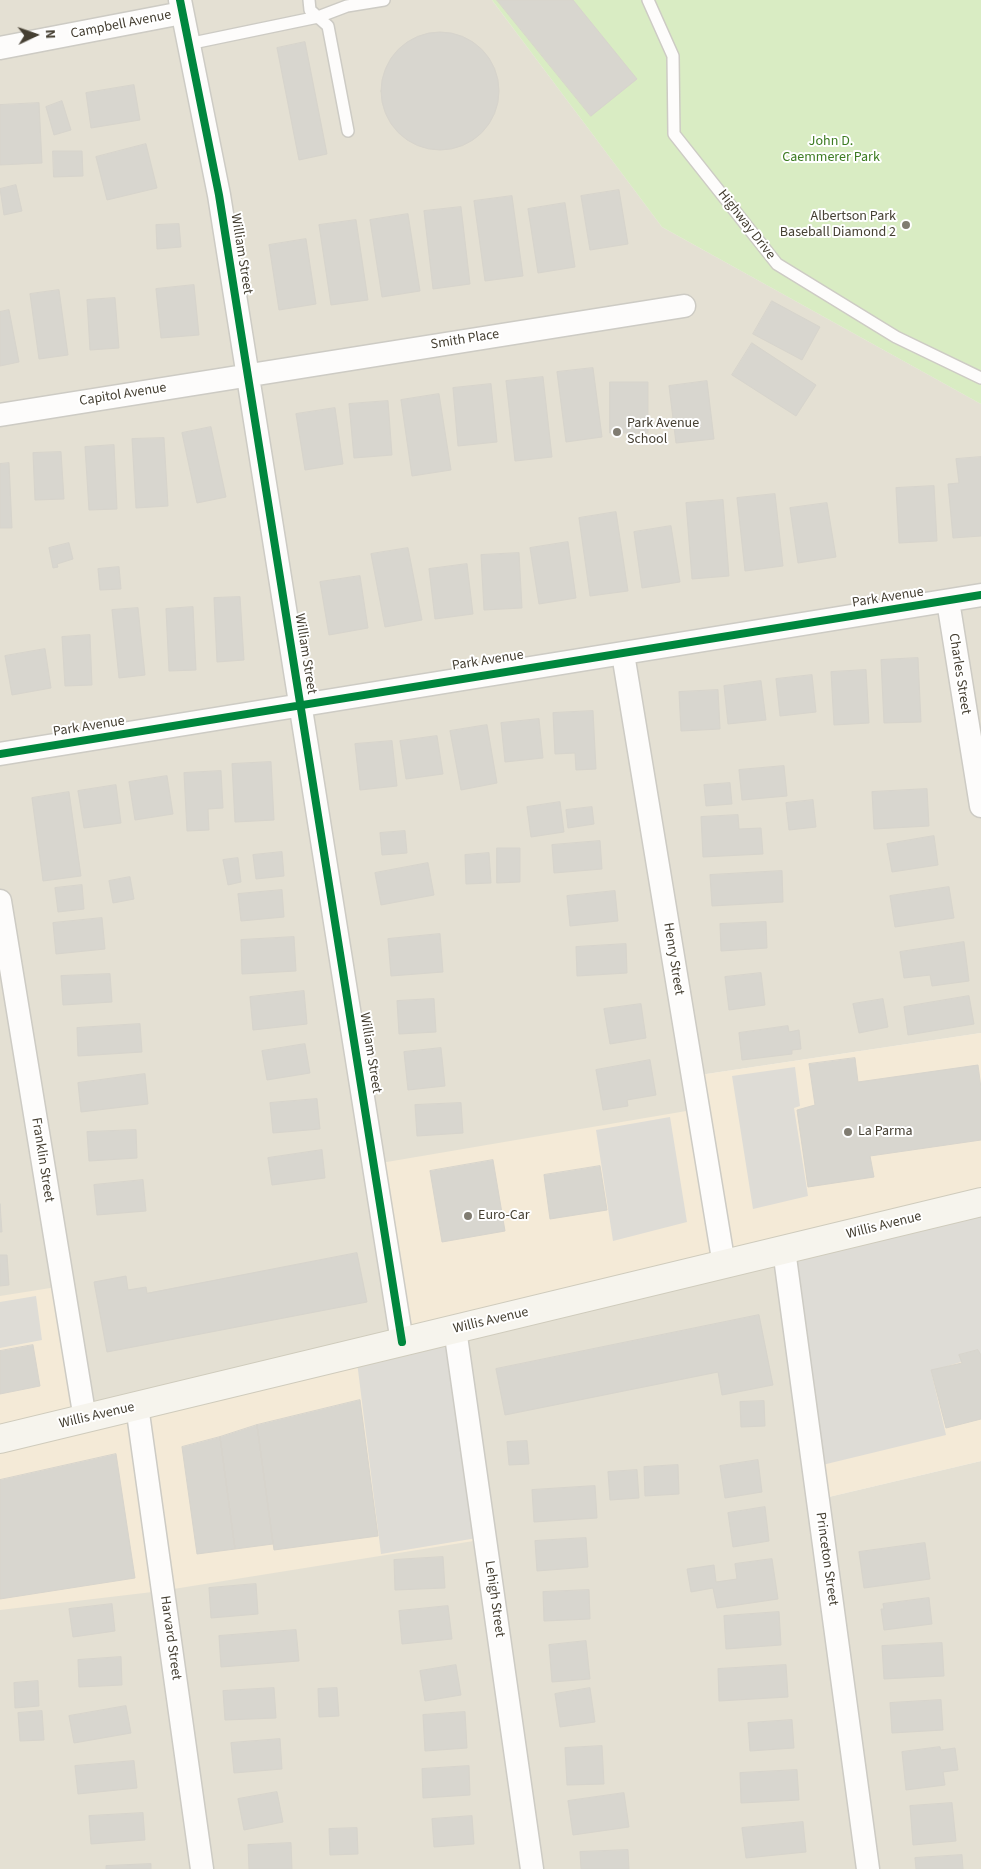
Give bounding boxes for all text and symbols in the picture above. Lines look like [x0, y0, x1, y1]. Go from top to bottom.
street label: Campbell Avenue [69, 7, 173, 43]
north arrow [10, 10, 60, 60]
text: N [40, 29, 60, 39]
park label: John D. Caemmerer Park [782, 134, 880, 166]
street label: Highway Drive [714, 187, 778, 263]
place label: Albertson Park Baseball Diamond 2 [780, 209, 896, 242]
street label: William Street [226, 212, 256, 296]
marker: Albertson Park Baseball Diamond 2 [900, 219, 912, 231]
street label: Smith Place [429, 326, 501, 354]
street label: Capitol Avenue [78, 380, 168, 410]
place label: Park Avenue School [627, 416, 699, 448]
marker: Park Avenue School [611, 426, 623, 438]
street label: Park Avenue [851, 584, 925, 612]
street label: William Street [290, 612, 320, 696]
street label: Charles Street [944, 632, 974, 716]
street label: Park Avenue [451, 647, 525, 675]
street label: Park Avenue [52, 713, 126, 741]
street label: Henry Street [659, 921, 687, 997]
street label: William Street [355, 1011, 385, 1095]
street label: Franklin Street [27, 1117, 57, 1203]
place label: La Parma [858, 1124, 913, 1140]
marker: La Parma [842, 1126, 854, 1138]
place label: Euro-Car [478, 1208, 530, 1224]
street label: Willis Avenue [845, 1209, 923, 1243]
marker: Euro-Car [462, 1210, 474, 1222]
street label: Willis Avenue [452, 1304, 530, 1338]
street label: Willis Avenue [58, 1399, 136, 1433]
street label: Princeton Street [811, 1511, 841, 1607]
street label: Lehigh Street [480, 1560, 508, 1638]
street label: Harvard Street [156, 1595, 184, 1681]

